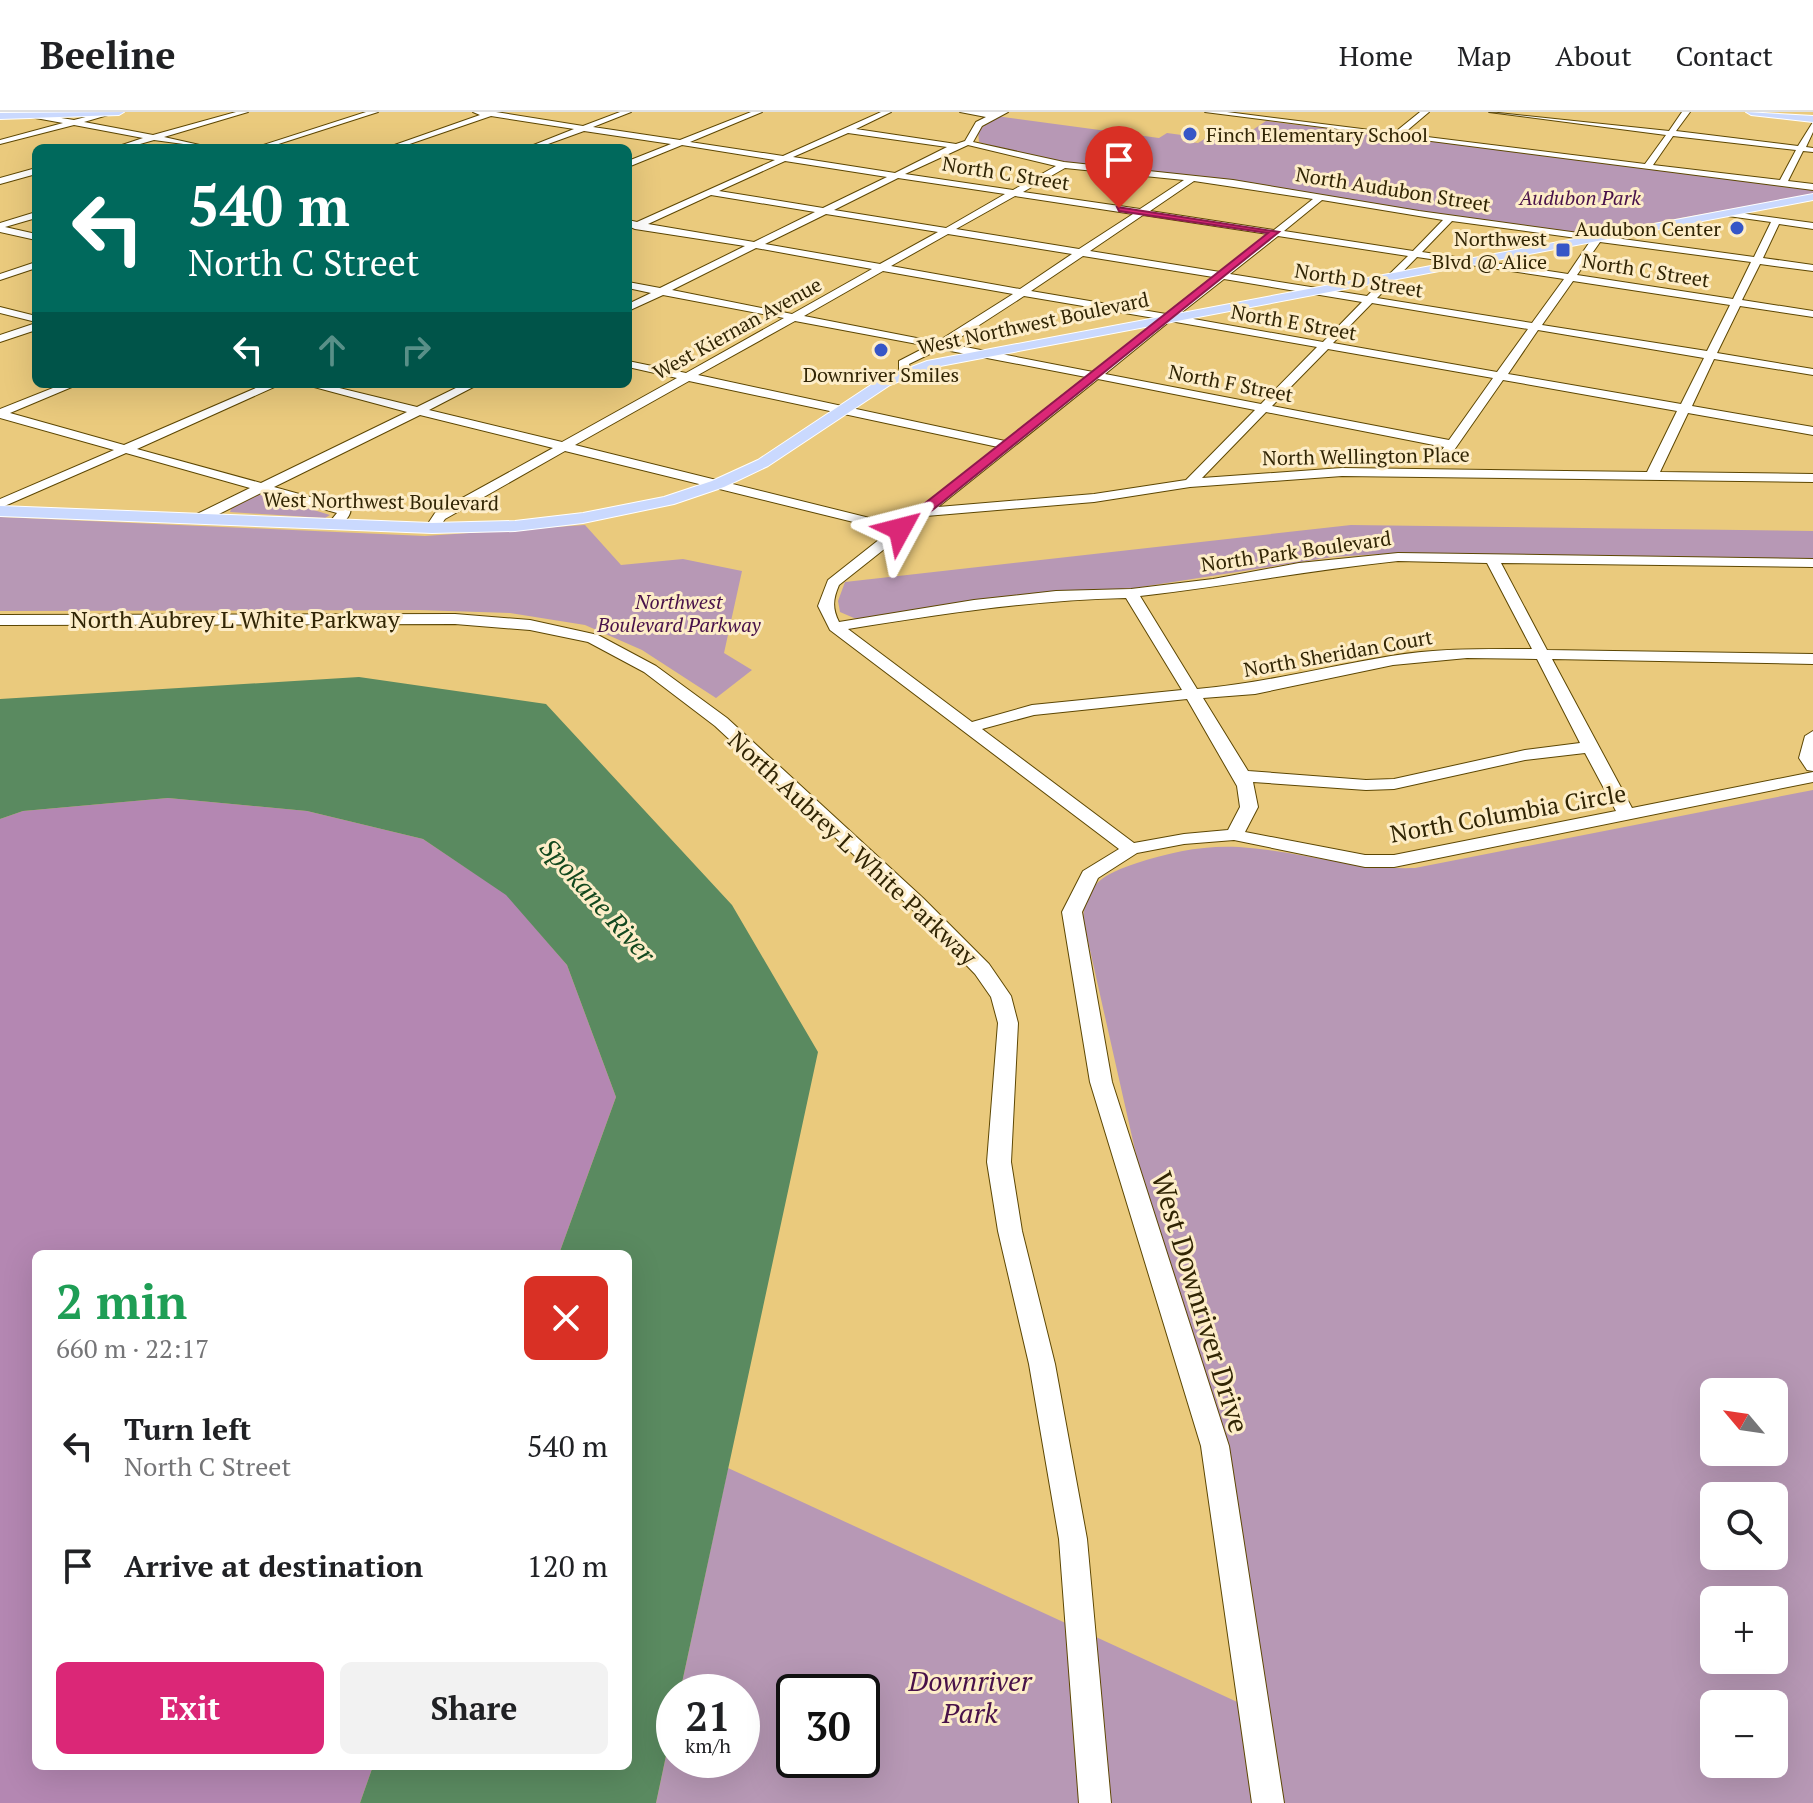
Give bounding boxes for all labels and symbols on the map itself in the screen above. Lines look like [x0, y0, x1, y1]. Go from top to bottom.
place label: Finch Elementary School [1206, 121, 1428, 148]
marker: Finch Elementary School [1181, 125, 1199, 143]
pin [1085, 126, 1153, 208]
street label: North C Street [940, 150, 1072, 196]
street label: North Audubon Street [1294, 160, 1493, 218]
park label: Audubon Park [1518, 184, 1641, 211]
place label: Audubon Center [1575, 215, 1721, 242]
marker: Audubon Center [1728, 219, 1746, 237]
place label: Northwest Blvd @ Alice [1432, 225, 1548, 275]
marker: Northwest Blvd @ Alice [1554, 241, 1572, 259]
street label: North C Street [1580, 247, 1712, 293]
street label: North D Street [1293, 257, 1426, 304]
street label: West Kiernan Avenue [648, 270, 826, 386]
street label: West Northwest Boulevard [915, 285, 1151, 361]
street label: North E Street [1229, 298, 1360, 346]
marker: Downriver Smiles [872, 341, 890, 359]
street label: North F Street [1166, 358, 1296, 408]
place label: Downriver Smiles [803, 361, 959, 388]
street label: North Wellington Place [1262, 441, 1470, 471]
street label: West Northwest Boulevard [263, 485, 499, 517]
position arrow [858, 487, 942, 571]
street label: North Park Boulevard [1199, 524, 1393, 578]
park label: Northwest Boulevard Parkway [596, 588, 762, 638]
street label: North Aubrey L White Parkway [70, 603, 401, 635]
street label: North Sheridan Court [1241, 623, 1435, 683]
street label: North Aubrey L White Parkway [722, 724, 985, 973]
street label: North Columbia Circle [1387, 776, 1629, 850]
water label: Spokane River [533, 831, 664, 970]
street label: West Downriver Drive [1144, 1167, 1258, 1437]
north arrow [1700, 1378, 1788, 1466]
park label: Downriver Park [908, 1662, 1033, 1731]
speed limit sign: 30 [776, 1674, 880, 1778]

